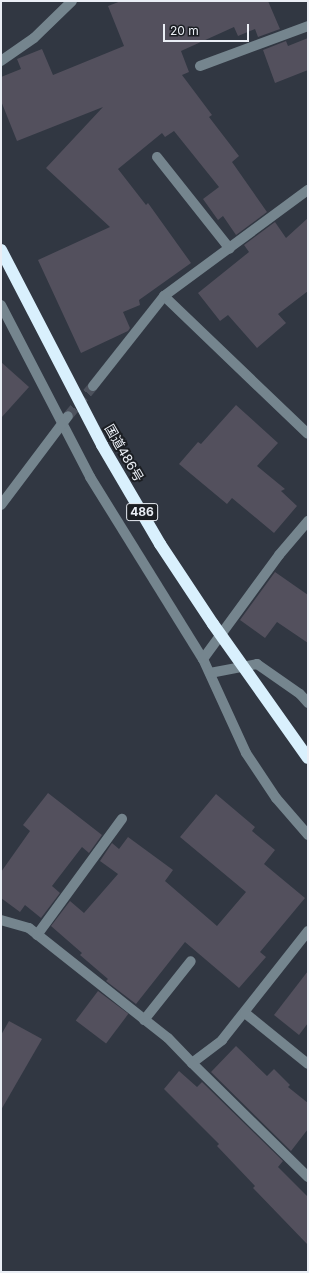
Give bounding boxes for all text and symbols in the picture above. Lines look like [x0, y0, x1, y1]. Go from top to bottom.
scale bar [165, 16, 251, 42]
text: 20 m [170, 23, 199, 38]
street label: 国道486号 [101, 422, 147, 484]
road number: 486 [126, 502, 158, 522]

